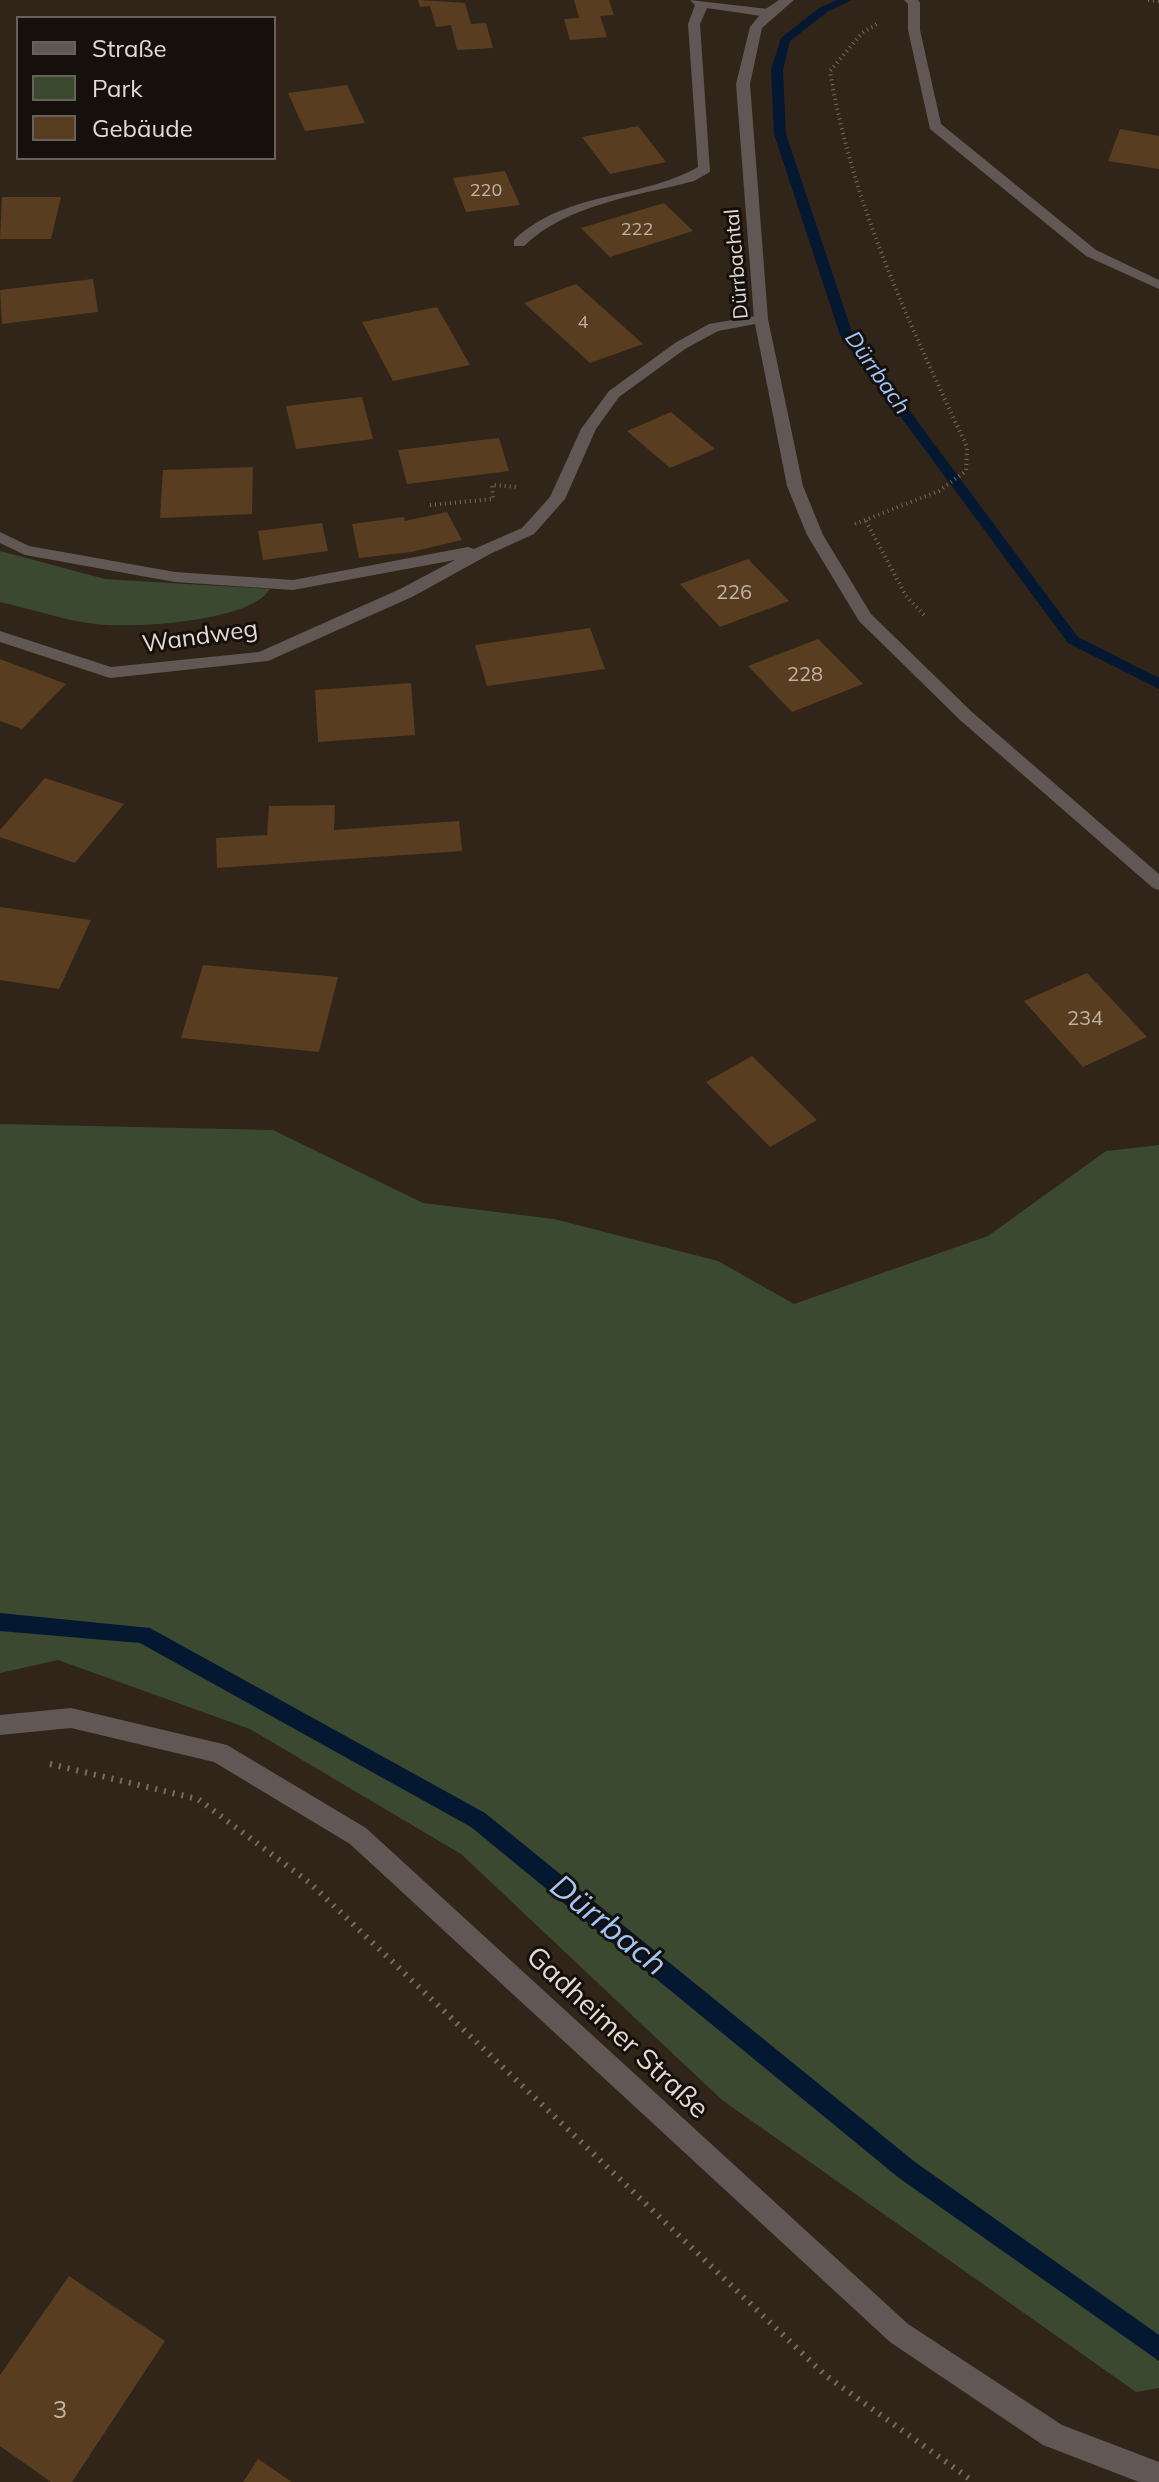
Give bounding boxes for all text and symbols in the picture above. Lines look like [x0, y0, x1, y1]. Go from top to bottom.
legend [16, 16, 276, 160]
text: Straße [92, 33, 167, 63]
text: Park [92, 73, 143, 103]
text: Gebäude [92, 113, 193, 143]
house number: 220 [470, 180, 502, 202]
street label: Dürrbachtal [720, 208, 754, 320]
house number: 222 [621, 219, 653, 241]
house number: 4 [578, 312, 588, 334]
water label: Dürrbach [839, 326, 915, 420]
house number: 226 [716, 581, 752, 605]
street label: Wandweg [140, 615, 260, 659]
house number: 228 [787, 663, 823, 687]
house number: 234 [1067, 1007, 1103, 1031]
water label: Dürrbach [542, 1867, 674, 1985]
street label: Gadheimer Straße [519, 1940, 715, 2126]
house number: 3 [53, 2397, 67, 2425]

